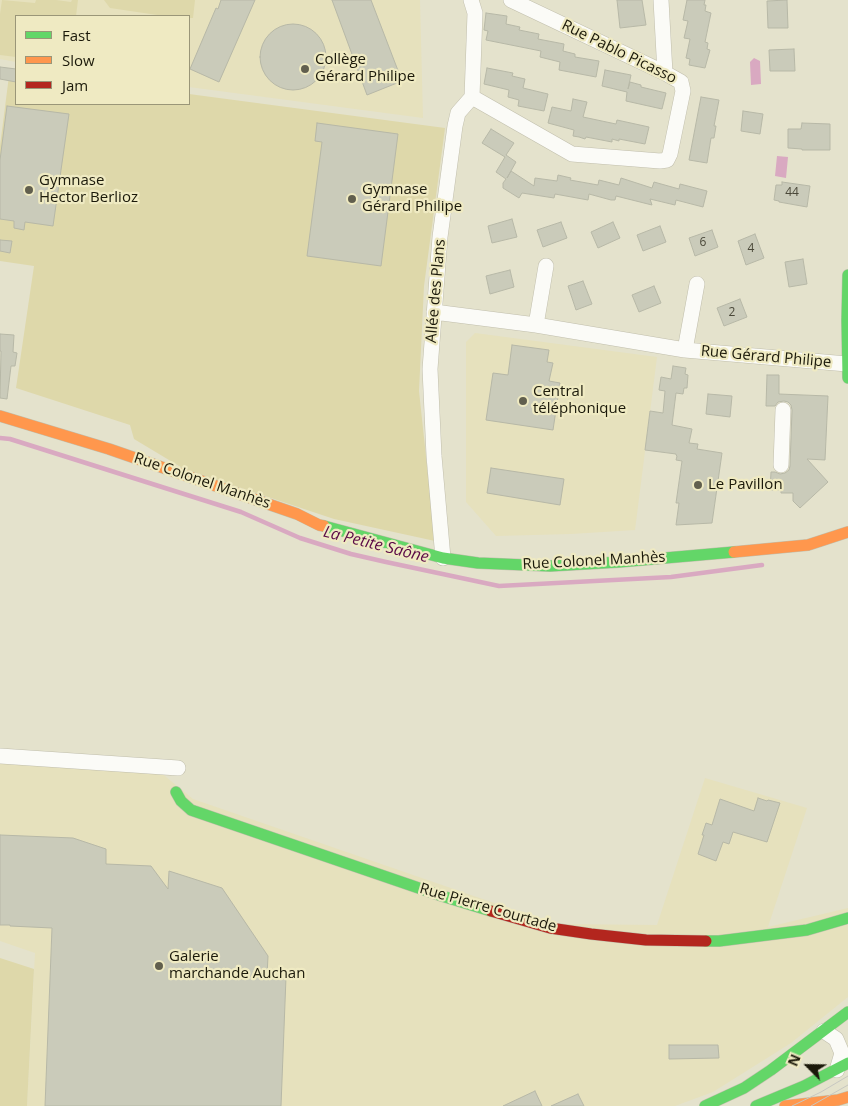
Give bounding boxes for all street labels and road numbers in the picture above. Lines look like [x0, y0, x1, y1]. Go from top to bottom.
street label: Rue Pablo Picasso [559, 16, 679, 88]
street label: Allée des Plans [423, 238, 449, 344]
street label: Rue Gérard Philipe [700, 342, 832, 372]
street label: Rue Colonel Manhès [131, 449, 273, 513]
street label: Rue Colonel Manhès [522, 548, 666, 574]
street label: Rue Pierre Courtade [417, 880, 559, 936]

